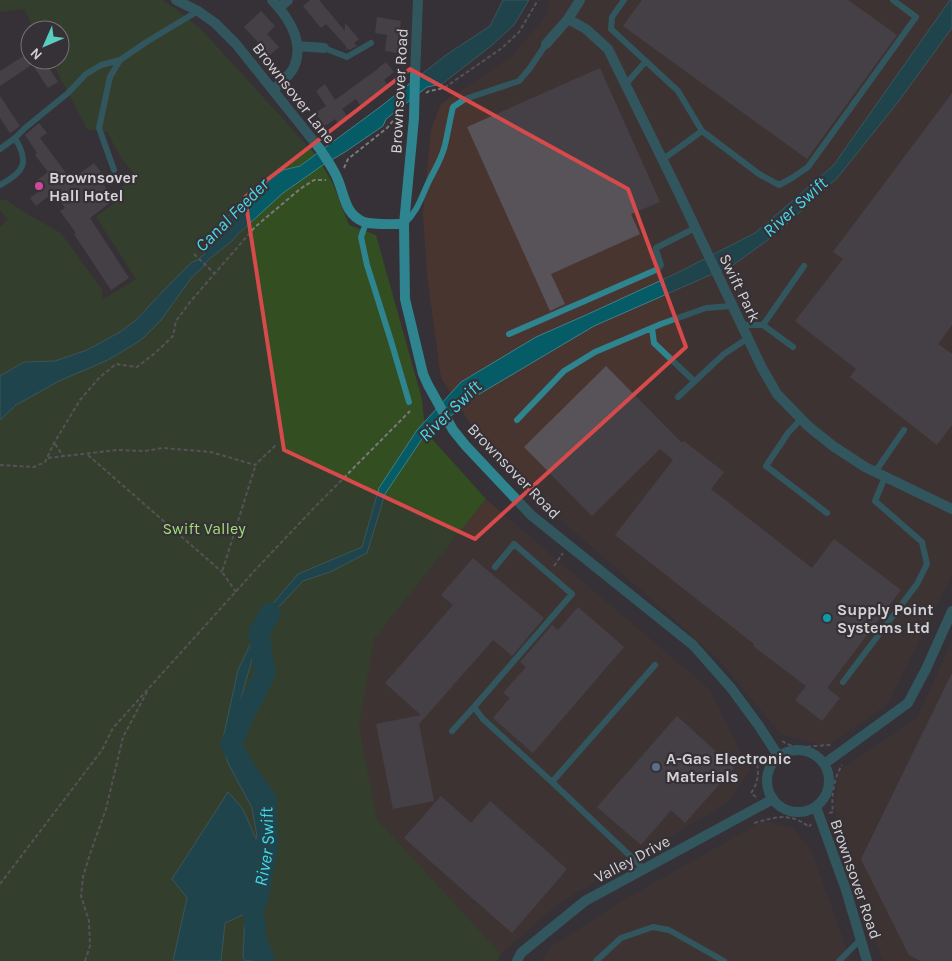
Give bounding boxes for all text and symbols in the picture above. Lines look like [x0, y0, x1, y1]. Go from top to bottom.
north arrow [20, 20, 70, 70]
street label: Brownsover Road [386, 28, 412, 154]
street label: Brownsover Lane [249, 39, 339, 147]
text: N [27, 44, 46, 63]
place label: Brownsover Hall Hotel [49, 168, 138, 205]
water label: River Swift [758, 172, 833, 242]
water label: Canal Feeder [191, 173, 274, 256]
marker: Brownsover Hall Hotel [33, 180, 45, 192]
street label: Swift Park [715, 251, 765, 325]
water label: River Swift [414, 375, 487, 446]
street label: Brownsover Road [464, 419, 564, 523]
park label: Swift Valley [162, 519, 246, 538]
place label: Supply Point Systems Ltd [837, 600, 934, 637]
marker: Supply Point Systems Ltd [821, 612, 833, 624]
place label: A-Gas Electronic Materials [666, 749, 791, 786]
marker: A-Gas Electronic Materials [650, 761, 662, 773]
water label: River Swift [249, 806, 279, 888]
street label: Brownsover Road [827, 817, 885, 941]
street label: Valley Drive [591, 831, 673, 887]

